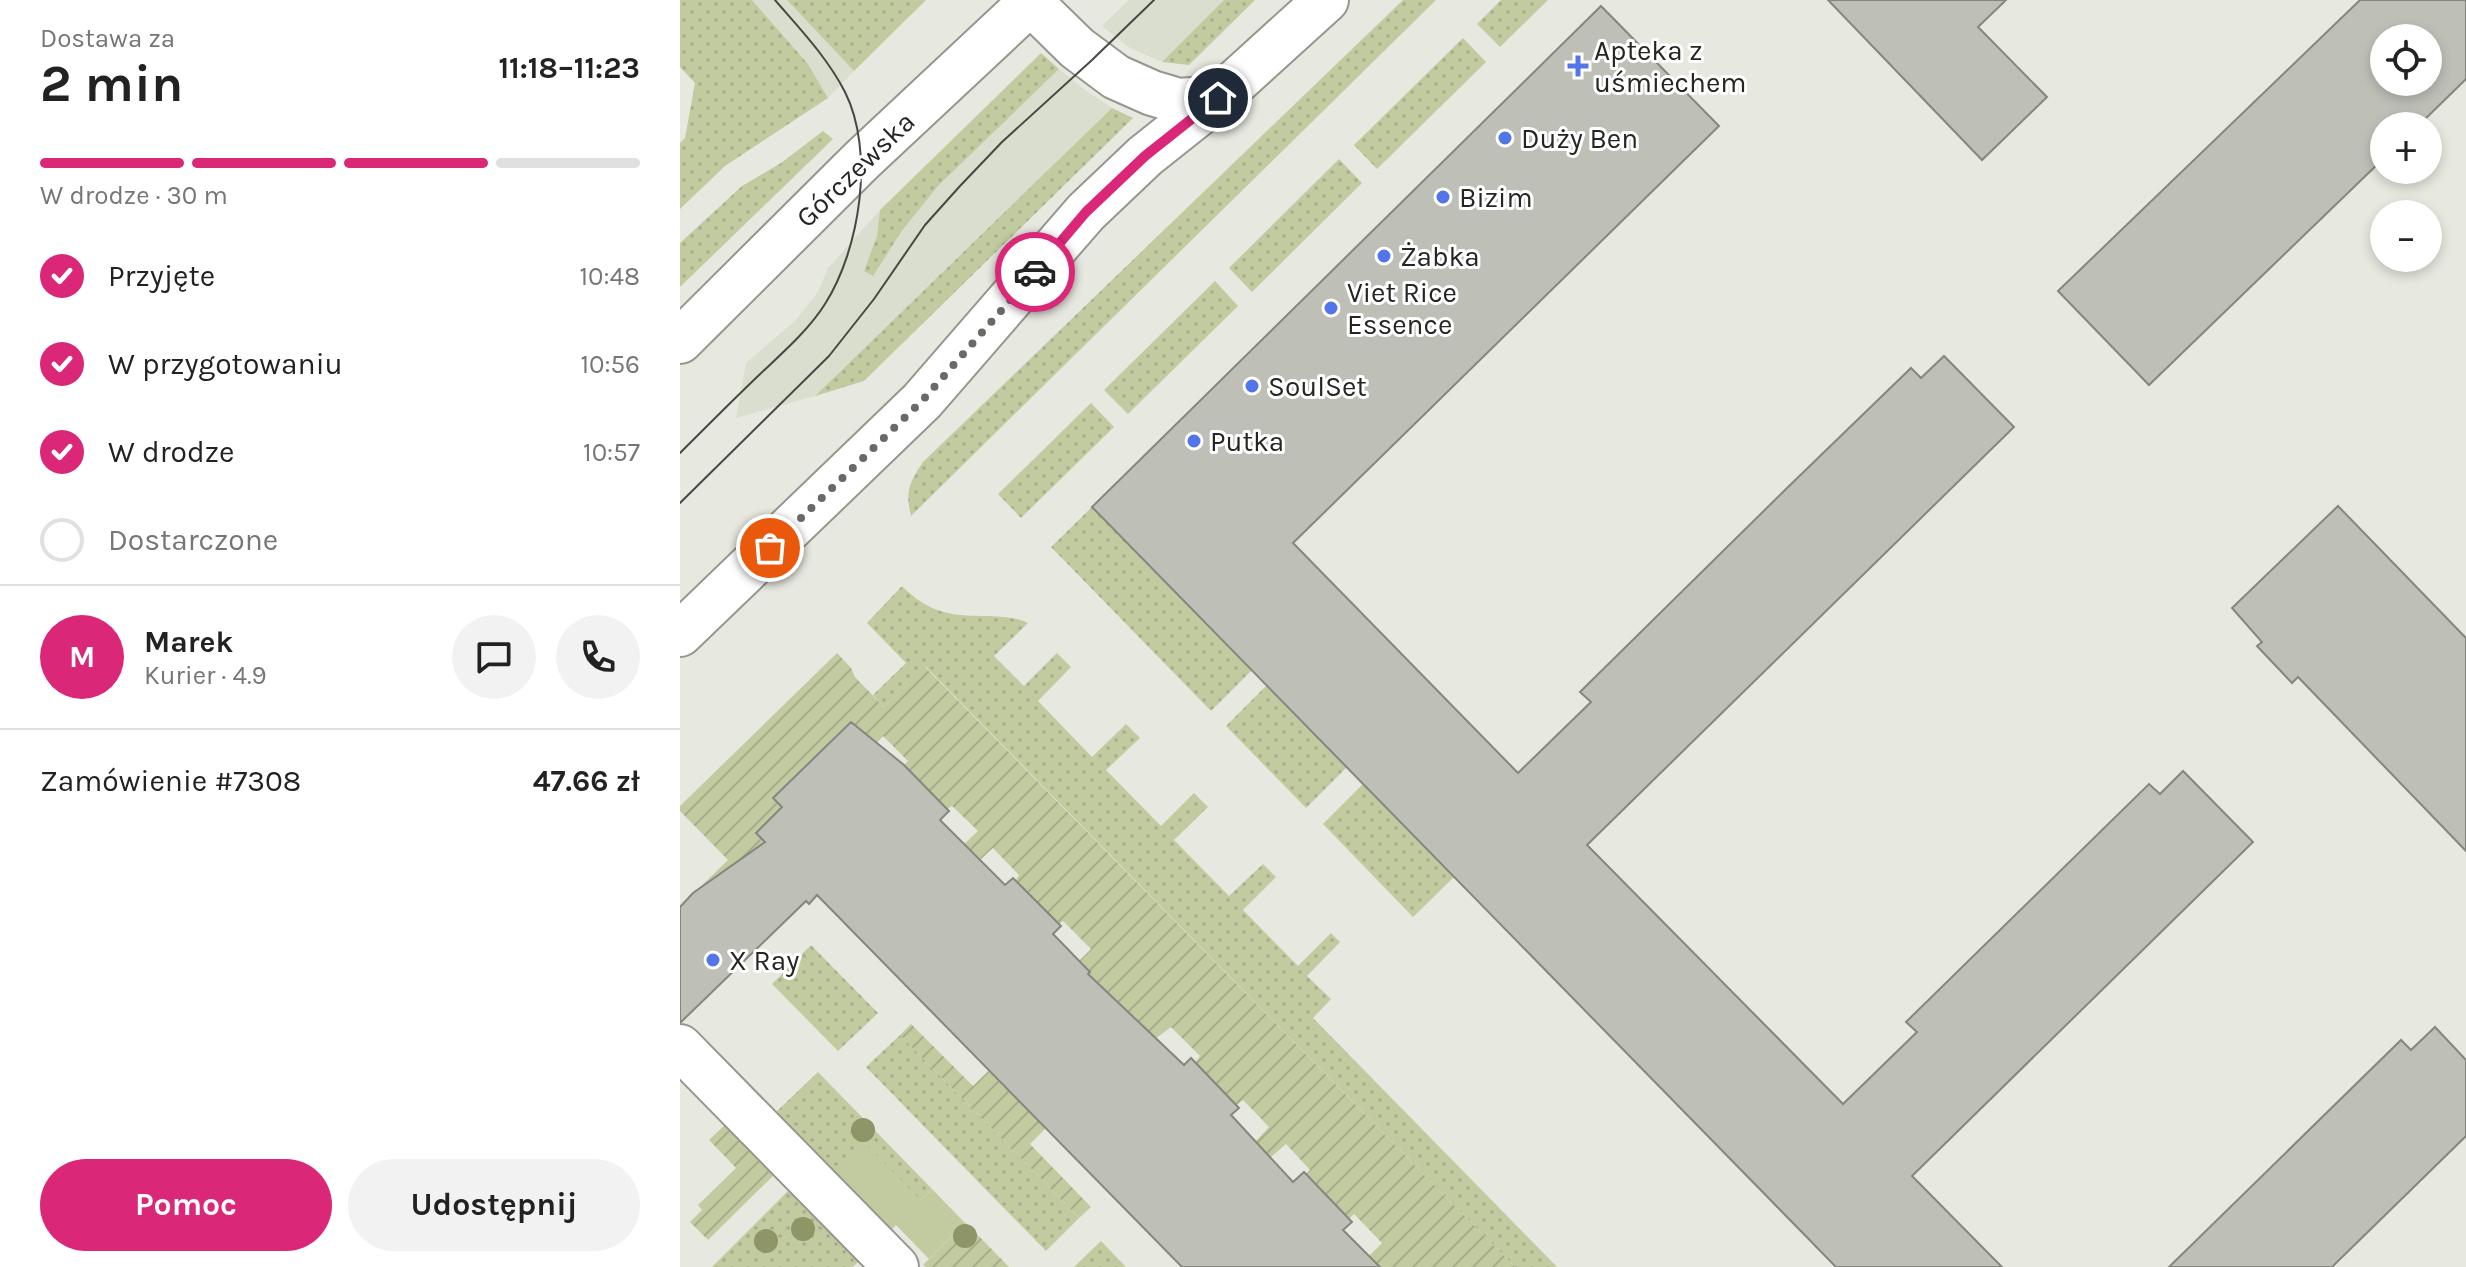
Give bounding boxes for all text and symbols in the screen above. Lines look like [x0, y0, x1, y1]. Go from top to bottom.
text: Dostawa za [40, 23, 175, 54]
map controls [2370, 24, 2442, 272]
button: locate [2370, 24, 2442, 96]
place label: Apteka z uśmiechem [1594, 34, 1747, 99]
text: 11:18–11:23 [498, 50, 640, 86]
text: 2 min [40, 53, 183, 114]
marker: Apteka z uśmiechem [1569, 57, 1587, 75]
pin [1184, 64, 1252, 132]
icon: home [1196, 76, 1240, 120]
street label: Górczewska [789, 105, 921, 234]
button: + [2370, 112, 2442, 184]
place label: Duży Ben [1521, 122, 1638, 155]
marker: Duży Ben [1496, 129, 1514, 147]
text: W drodze · 30 m [40, 180, 228, 211]
place label: Bizim [1459, 181, 1533, 214]
marker: Bizim [1434, 188, 1452, 206]
button: − [2370, 200, 2442, 272]
courier [995, 232, 1075, 312]
place label: Żabka [1400, 240, 1480, 273]
marker: Żabka [1375, 247, 1393, 265]
icon: car [1013, 250, 1057, 294]
icon: check [40, 254, 84, 298]
text: Przyjęte [108, 258, 215, 294]
text: 10:48 [579, 261, 640, 292]
place label: Viet Rice Essence [1347, 276, 1457, 341]
marker: Viet Rice Essence [1322, 299, 1340, 317]
icon: check [40, 342, 84, 386]
text: W przygotowaniu [108, 346, 343, 382]
text: 10:56 [580, 349, 640, 380]
place label: SoulSet [1268, 370, 1367, 403]
marker: SoulSet [1243, 377, 1261, 395]
place label: Putka [1210, 425, 1284, 458]
icon: check [40, 430, 84, 474]
marker: Putka [1185, 432, 1203, 450]
text: W drodze [108, 434, 234, 470]
text: 10:57 [583, 437, 640, 468]
pin [736, 514, 804, 582]
text: Dostarczone [108, 522, 278, 558]
icon: bag [748, 526, 792, 570]
button: chat [452, 615, 536, 699]
button: phone [556, 615, 640, 699]
text: Marek [144, 624, 233, 660]
text: M [69, 639, 95, 675]
text: Kurier · 4.9 [144, 660, 267, 691]
text: Zamówienie #7308 [40, 763, 301, 799]
text: 47.66 zł [533, 763, 640, 799]
place label: X Ray [729, 944, 799, 977]
marker: X Ray [704, 951, 722, 969]
button: Pomoc [40, 1159, 332, 1251]
button: Udostępnij [348, 1159, 640, 1251]

